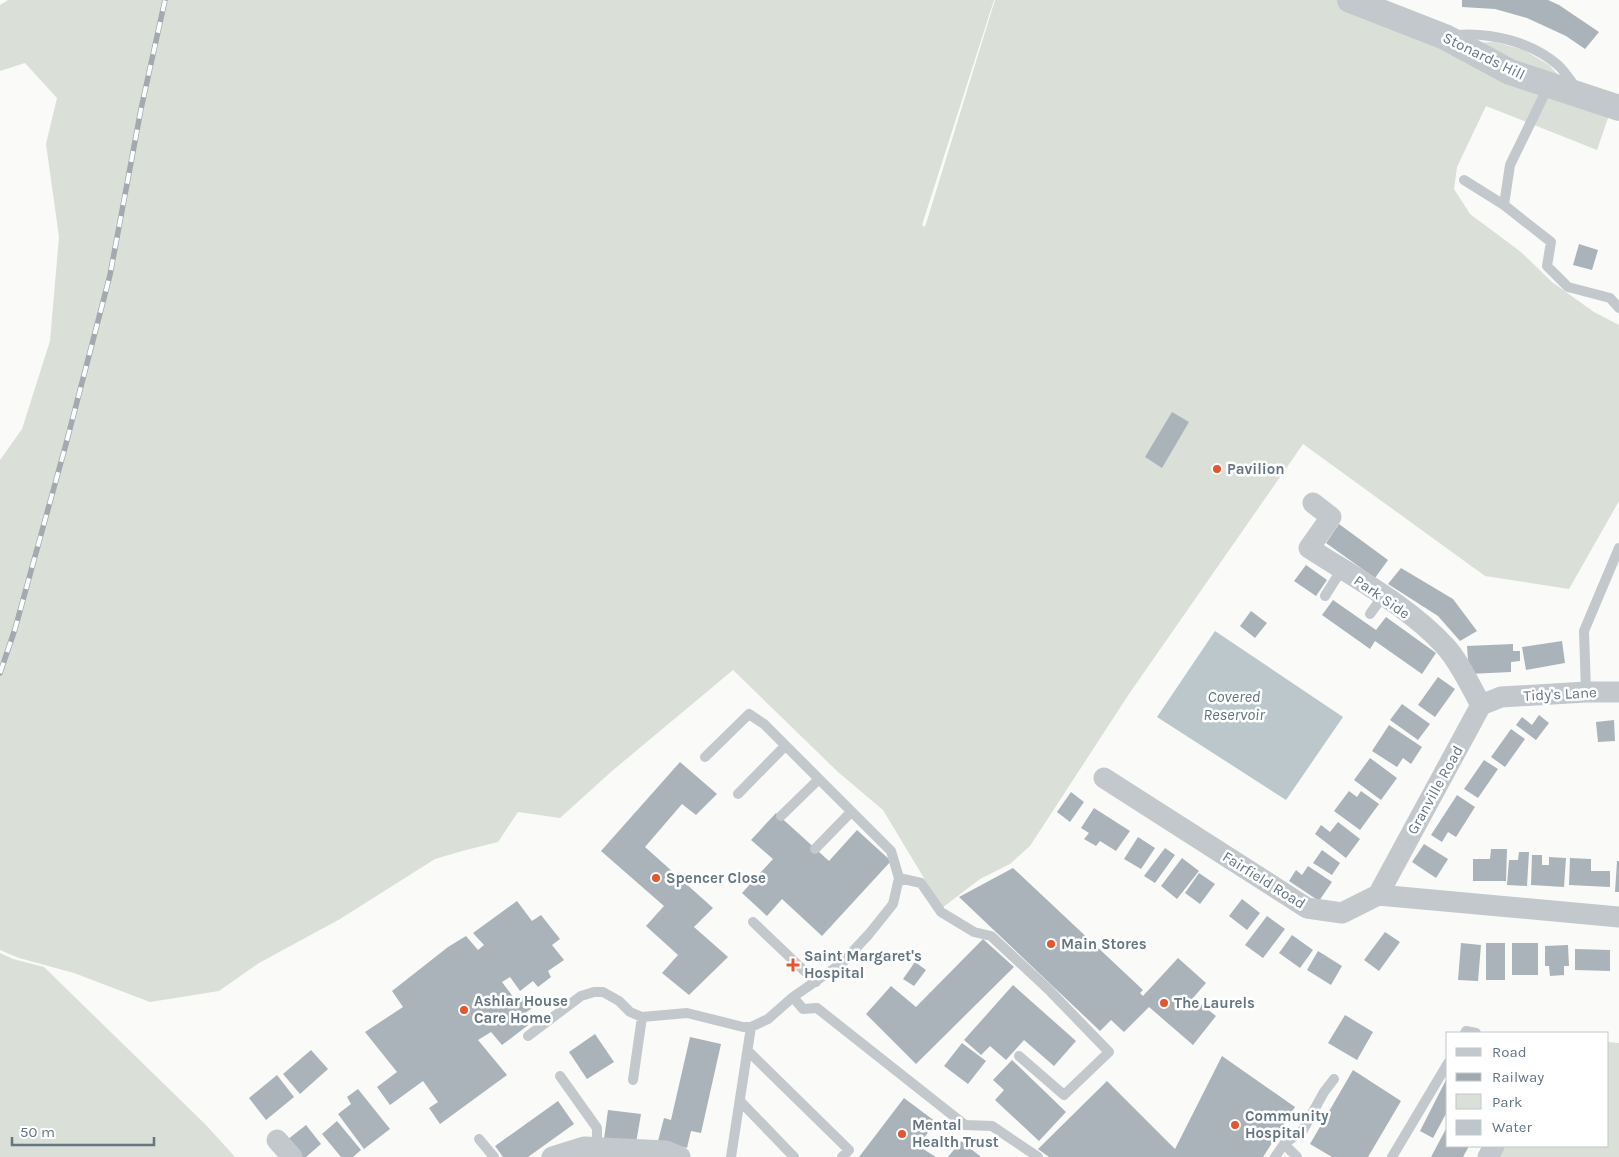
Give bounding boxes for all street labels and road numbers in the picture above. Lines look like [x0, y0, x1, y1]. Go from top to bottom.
street label: Stonards Hill [1440, 28, 1528, 84]
street label: Park Side [1351, 571, 1413, 623]
street label: Tidy's Lane [1523, 683, 1597, 705]
street label: Granville Road [1403, 743, 1467, 837]
street label: Fairfield Road [1219, 847, 1309, 913]

